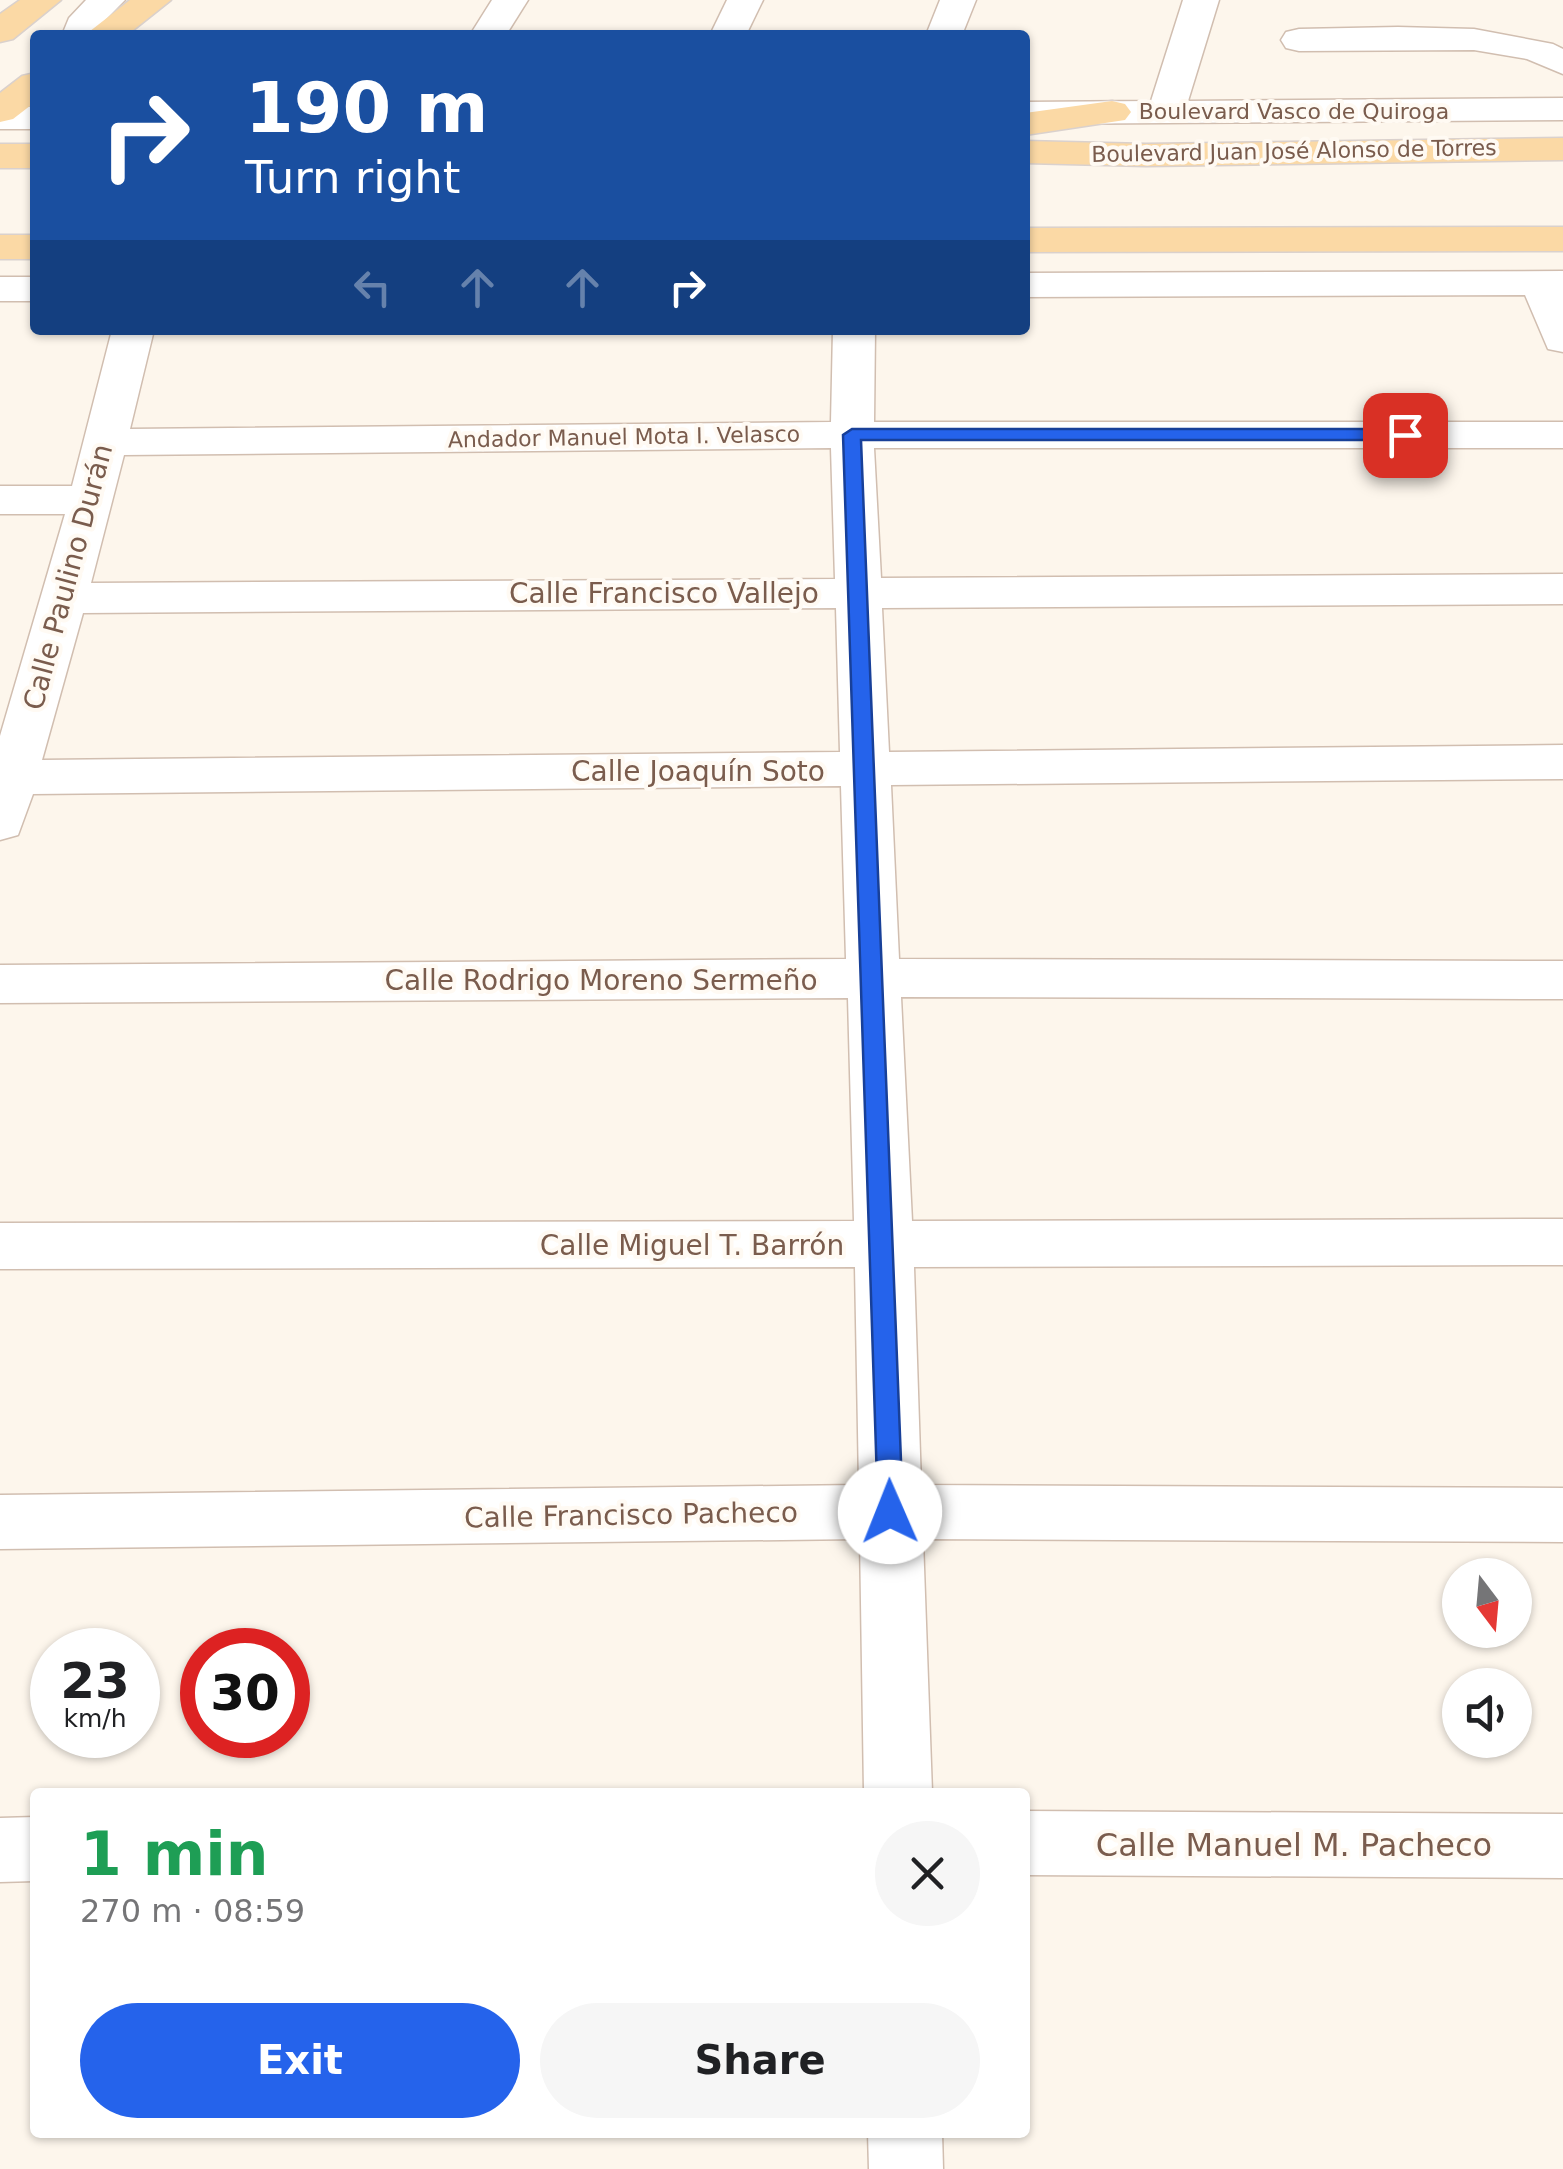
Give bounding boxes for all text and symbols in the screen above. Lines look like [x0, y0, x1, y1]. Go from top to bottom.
text: 190 m [245, 67, 488, 149]
icon: right [80, 70, 210, 200]
street label: Boulevard Vasco de Quiroga [1139, 99, 1449, 124]
street label: Boulevard Juan José Alonso de Torres [1091, 135, 1497, 167]
text: Turn right [245, 151, 460, 204]
icon: left [345, 260, 400, 315]
icon: ahead [450, 260, 505, 315]
icon: ahead [555, 260, 610, 315]
icon: right [660, 260, 715, 315]
pin [1363, 393, 1448, 478]
icon: arrive [1378, 408, 1433, 463]
street label: Andador Manuel Mota I. Velasco [448, 421, 800, 453]
street label: Calle Paulino Durán [17, 440, 119, 714]
street label: Calle Francisco Vallejo [509, 577, 819, 610]
street label: Calle Joaquín Soto [571, 755, 825, 788]
street label: Calle Rodrigo Moreno Sermeño [384, 964, 818, 997]
street label: Calle Miguel T. Barrón [540, 1229, 844, 1262]
position arrow [838, 1460, 942, 1564]
street label: Calle Francisco Pacheco [464, 1496, 798, 1534]
north arrow [1442, 1558, 1532, 1648]
map controls [1442, 1558, 1532, 1758]
speed limit sign: 30 [180, 1628, 310, 1758]
text: 23 [60, 1652, 130, 1710]
button: sound [1442, 1668, 1532, 1758]
text: km/h [63, 1704, 127, 1733]
text: 1 min [80, 1819, 268, 1889]
button: close [875, 1821, 980, 1926]
street label: Calle Manuel M. Pacheco [1096, 1826, 1492, 1864]
text: 270 m · 08:59 [80, 1892, 305, 1930]
button: Exit [80, 2003, 520, 2118]
button: Share [540, 2003, 980, 2118]

